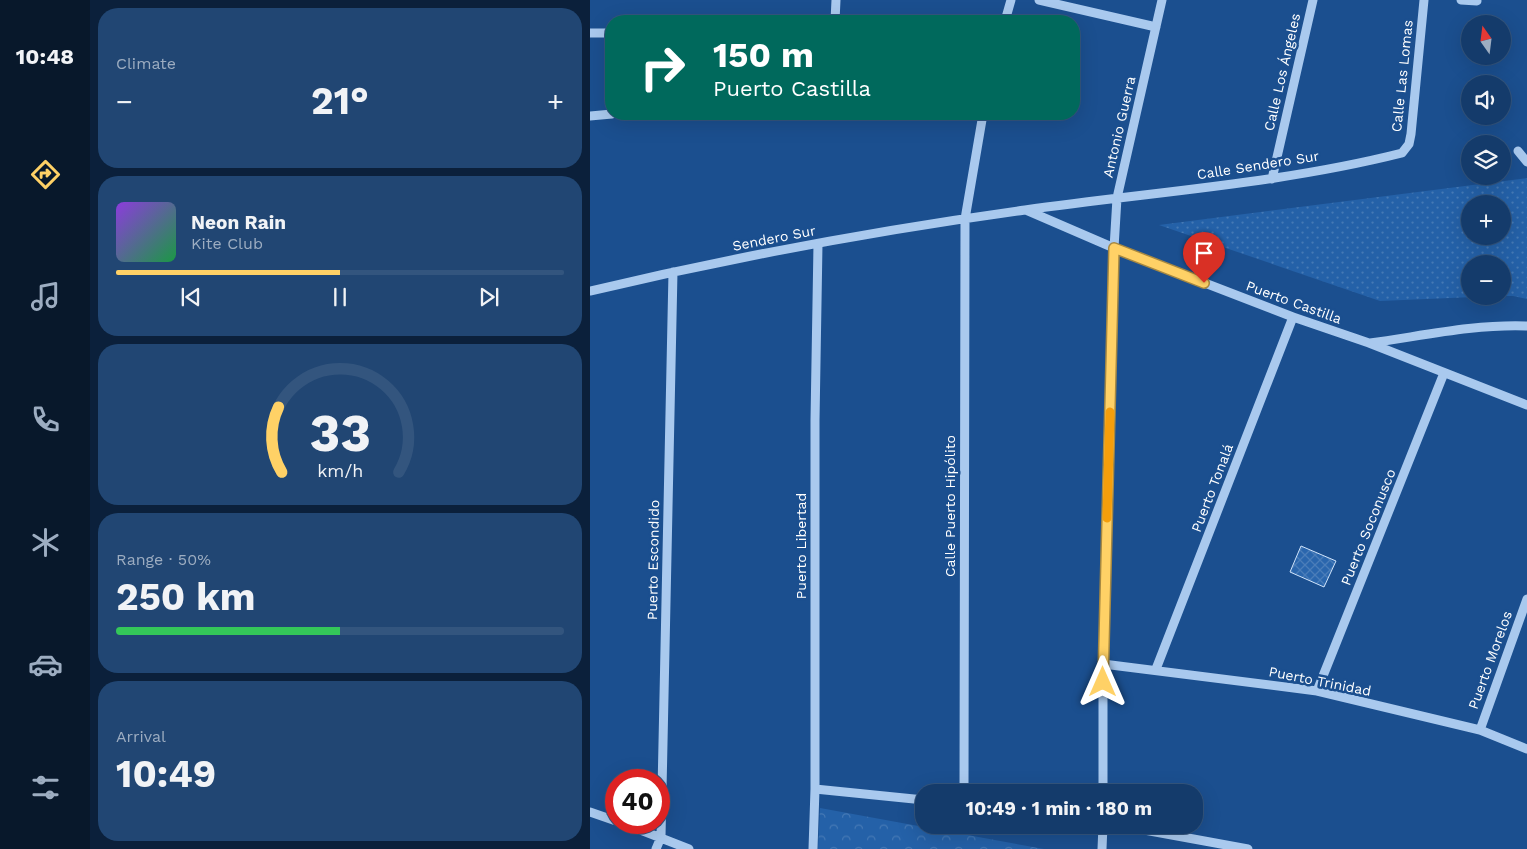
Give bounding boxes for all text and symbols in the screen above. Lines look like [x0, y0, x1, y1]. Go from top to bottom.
street label: Calle Los Ángeles [1261, 12, 1303, 132]
north arrow [1461, 15, 1511, 65]
map controls [1461, 15, 1511, 305]
street label: Calle Las Lomas [1388, 19, 1416, 133]
text: 150 m [713, 34, 814, 76]
icon: right [630, 35, 695, 100]
text: 10:48 [16, 44, 74, 69]
text: Climate [116, 54, 176, 73]
street label: Antonio Guerra [1100, 75, 1138, 179]
button: sound [1461, 75, 1511, 125]
text: Puerto Castilla [713, 76, 871, 101]
text: 21° [311, 79, 369, 123]
text: − [116, 85, 133, 118]
text: + [547, 85, 564, 118]
button: layers [1461, 135, 1511, 185]
street label: Calle Sendero Sur [1196, 147, 1320, 183]
icon: directions [28, 157, 63, 192]
button: + [1461, 195, 1511, 245]
text: Neon Rain [191, 211, 286, 234]
street label: Sendero Sur [731, 222, 817, 254]
pin [1183, 232, 1225, 283]
text: Kite Club [191, 234, 263, 253]
icon: arrive [1190, 239, 1218, 267]
button: − [1461, 255, 1511, 305]
street label: Puerto Castilla [1244, 277, 1344, 327]
icon: music [28, 279, 63, 314]
icon: previous [177, 283, 205, 311]
icon: pause [326, 283, 354, 311]
icon: next [475, 283, 503, 311]
icon: phone [28, 402, 63, 437]
text: 33 [309, 403, 371, 464]
street label: Calle Puerto Hipólito [942, 435, 958, 577]
street label: Puerto Tonalá [1188, 442, 1236, 534]
text: km/h [317, 460, 363, 481]
street label: Puerto Soconusco [1337, 466, 1399, 588]
street label: Puerto Libertad [793, 493, 809, 599]
street label: Puerto Escondido [644, 500, 662, 620]
icon: climate [28, 525, 63, 560]
text: Range · 50% [116, 550, 211, 569]
text: 250 km [116, 575, 256, 619]
street label: Puerto Morelos [1465, 609, 1515, 711]
icon: car [28, 647, 63, 682]
position arrow [1076, 655, 1128, 707]
street label: Puerto Trinidad [1267, 663, 1373, 699]
text: Arrival [116, 727, 166, 746]
text: 10:49 [116, 752, 216, 796]
speed limit sign: 40 [605, 769, 670, 834]
icon: filters [28, 770, 63, 805]
text: 10:49 · 1 min · 180 m [966, 797, 1152, 820]

